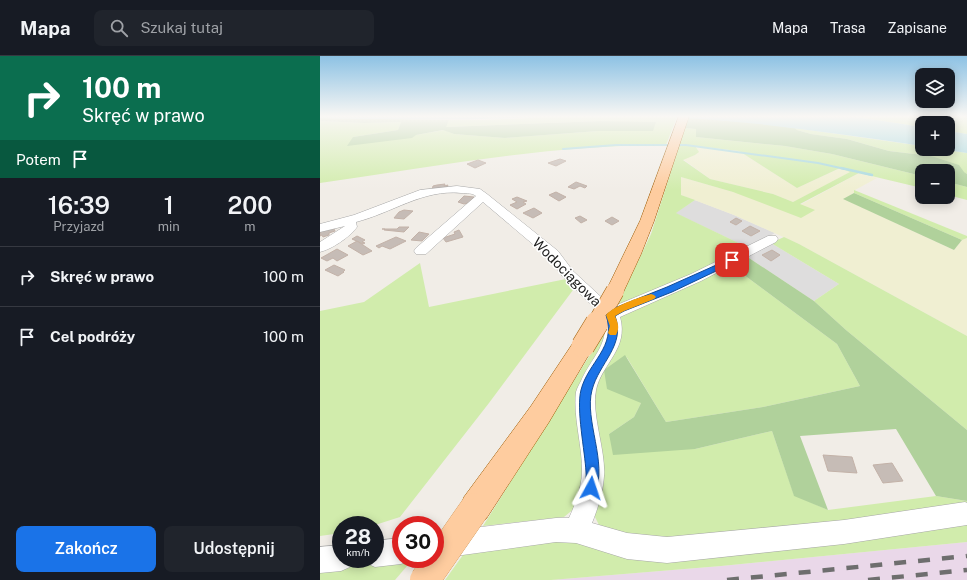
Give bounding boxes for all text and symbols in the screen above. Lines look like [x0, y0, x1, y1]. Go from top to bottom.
search box [94, 10, 374, 46]
text: Mapa [20, 17, 70, 39]
icon: search [108, 17, 130, 39]
text: Szukaj tutaj [140, 19, 223, 36]
text: Mapa [772, 20, 808, 36]
text: Trasa [830, 20, 866, 36]
text: Zapisane [888, 20, 947, 36]
map controls [915, 68, 955, 204]
button: layers [915, 68, 955, 108]
text: 100 m [82, 71, 161, 104]
icon: right [16, 72, 68, 124]
text: Skręć w prawo [82, 105, 205, 126]
button: + [915, 116, 955, 156]
icon: arrive [69, 148, 91, 170]
text: Potem [16, 151, 61, 168]
button: − [915, 164, 955, 204]
text: 16:39 [48, 191, 110, 219]
text: 1 [164, 191, 174, 219]
text: 200 [227, 191, 272, 219]
text: Przyjazd [53, 219, 104, 234]
text: min [158, 219, 180, 234]
text: m [244, 219, 256, 234]
street label: Wodociągowa [529, 234, 605, 310]
pin [715, 243, 749, 277]
icon: arrive [721, 249, 743, 271]
icon: right [16, 266, 38, 288]
text: Skręć w prawo [50, 268, 154, 285]
text: 100 m [263, 268, 304, 285]
icon: arrive [16, 326, 38, 348]
text: Cel podróży [50, 328, 135, 345]
text: 100 m [263, 328, 304, 345]
position arrow [570, 467, 612, 509]
speed limit sign: 30 [392, 516, 444, 568]
text: 28 [345, 525, 371, 549]
button: Zakończ [16, 526, 156, 572]
button: Udostępnij [164, 526, 304, 572]
text: km/h [346, 546, 370, 558]

